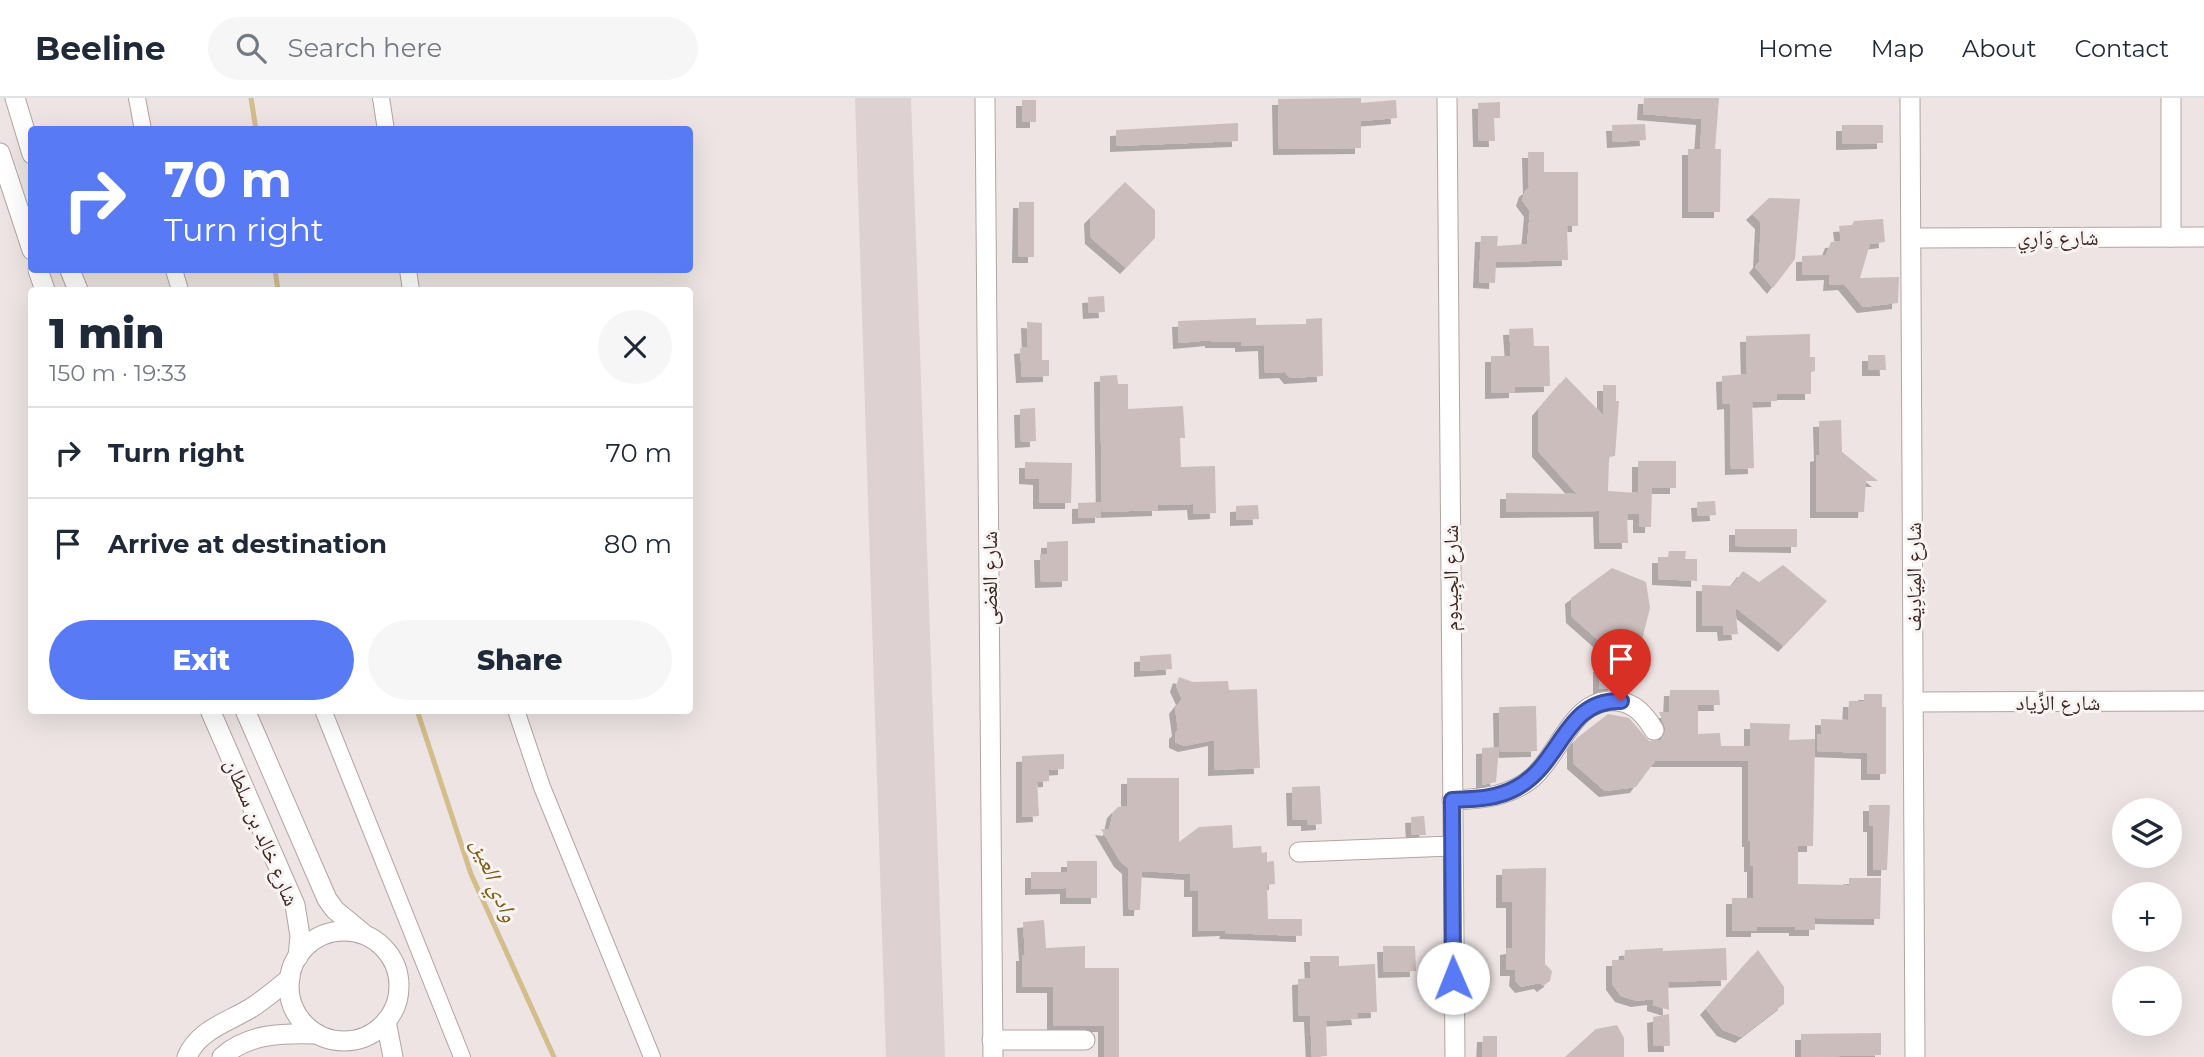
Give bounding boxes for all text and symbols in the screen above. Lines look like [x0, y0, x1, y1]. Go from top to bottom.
search box [208, 17, 698, 80]
text: Beeline [35, 28, 166, 68]
icon: search [232, 29, 270, 67]
text: Search here [288, 32, 442, 64]
text: Home [1758, 34, 1833, 63]
text: Map [1871, 34, 1924, 63]
text: About [1962, 34, 2036, 63]
text: Contact [2074, 34, 2169, 63]
text: 70 m [164, 150, 292, 209]
icon: right [49, 154, 140, 245]
text: Turn right [164, 210, 324, 249]
street label: شارع وَارِي [2017, 225, 2099, 254]
text: 1 min [49, 307, 165, 359]
button: close [598, 310, 672, 384]
text: 150 m · 19:33 [49, 359, 187, 387]
icon: right [49, 434, 87, 472]
text: Turn right [108, 437, 244, 469]
text: 70 m [606, 437, 672, 469]
street label: شارع المِيَادِيف [1901, 522, 1927, 632]
icon: arrive [49, 525, 87, 563]
street label: شارع الجِيدوم [1438, 525, 1465, 631]
text: Arrive at destination [108, 528, 387, 560]
text: 80 m [604, 528, 672, 560]
street label: شارع الغضى [977, 531, 1003, 625]
button: Exit [49, 620, 354, 700]
button: Share [368, 620, 672, 700]
pin [1591, 629, 1651, 701]
icon: arrive [1602, 640, 1640, 678]
street label: شارع الزِّياد [2016, 690, 2100, 716]
street label: شارع خالِد بن سلطان [219, 755, 304, 910]
map controls [2112, 798, 2182, 1036]
button: layers [2112, 798, 2182, 868]
water label: وادي العين [461, 834, 524, 928]
button: + [2112, 882, 2182, 952]
position arrow [1416, 941, 1490, 1015]
button: − [2112, 966, 2182, 1036]

